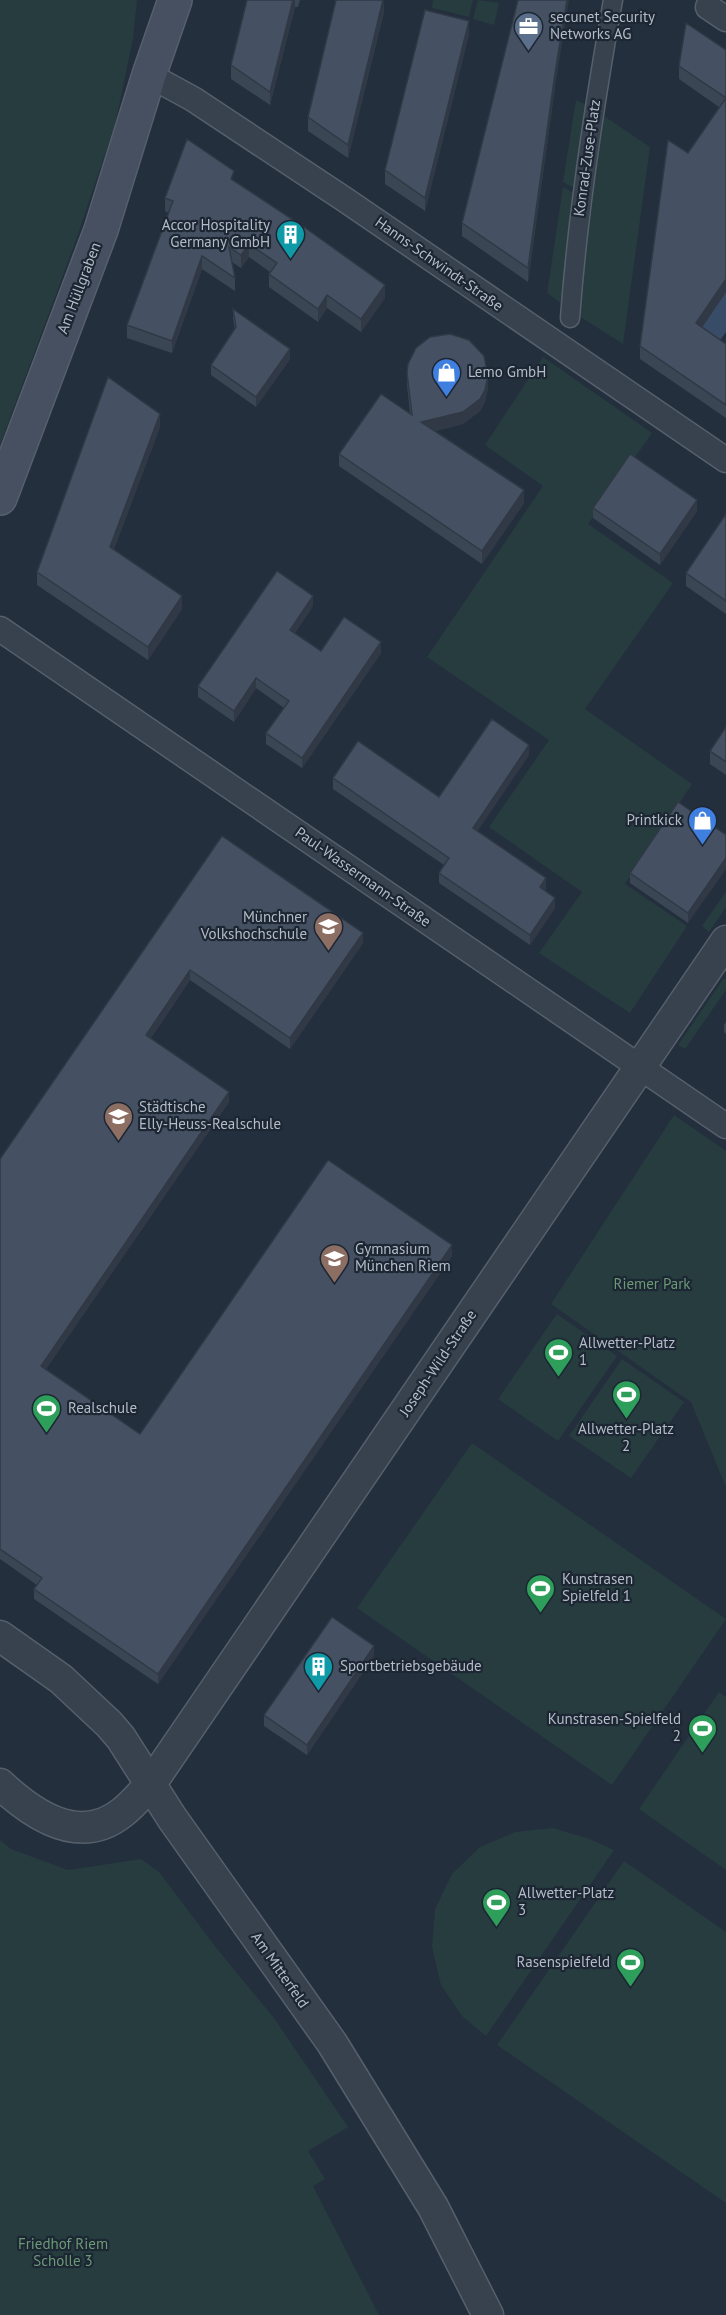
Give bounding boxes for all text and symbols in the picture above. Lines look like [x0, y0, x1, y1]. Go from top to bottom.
place label: secunet Security Networks AG [550, 7, 655, 43]
office icon: secunet Security Networks AG [513, 10, 545, 52]
street label: Konrad-Zuse-Platz [569, 98, 604, 218]
street label: Hanns-Schwindt-Straße [372, 212, 507, 315]
place label: Accor Hospitality Germany GmbH [162, 215, 270, 251]
building icon: Accor Hospitality Germany GmbH [275, 218, 307, 260]
street label: Am Hüllgraben [52, 239, 105, 336]
shop icon: Lemo GmbH [431, 356, 463, 398]
place label: Lemo GmbH [468, 362, 546, 381]
shop icon: Printkick [687, 804, 719, 846]
place label: Printkick [627, 810, 683, 829]
street label: Paul-Wassermann-Straße [292, 823, 435, 931]
place label: Münchner Volkshochschule [200, 907, 307, 943]
school or university icon: Münchner Volkshochschule [312, 910, 344, 952]
place label: Städtische Elly-Heuss-Realschule [139, 1097, 281, 1133]
school or university icon: Städtische Elly-Heuss-Realschule [102, 1100, 134, 1142]
place label: Gymnasium München Riem [355, 1239, 451, 1275]
school or university icon: Gymnasium München Riem [318, 1242, 350, 1284]
park label: Riemer Park [613, 1274, 691, 1293]
street label: Joseph-Wild-Straße [394, 1306, 480, 1420]
place label: Allwetter-Platz 1 [579, 1333, 675, 1369]
sports icon: Allwetter-Platz 1 [542, 1336, 574, 1378]
sports icon: Allwetter-Platz 2 [610, 1378, 642, 1420]
sports icon: Realschule [31, 1392, 63, 1434]
place label: Realschule [68, 1398, 137, 1417]
place label: Allwetter-Platz 2 [578, 1419, 674, 1455]
place label: Kunstrasen Spielfeld 1 [562, 1569, 633, 1605]
sports icon: Kunstrasen Spielfeld 1 [525, 1572, 557, 1614]
building icon: Sportbetriebsgebäude [303, 1650, 335, 1692]
place label: Sportbetriebsgebäude [340, 1656, 482, 1675]
place label: Kunstrasen-Spielfeld 2 [548, 1709, 681, 1745]
sports icon: Kunstrasen-Spielfeld 2 [686, 1712, 718, 1754]
place label: Allwetter-Platz 3 [518, 1883, 614, 1919]
sports icon: Allwetter-Platz 3 [481, 1886, 513, 1928]
street label: Am Mitterfeld [247, 1928, 314, 2011]
sports icon: Rasenspielfeld [615, 1946, 647, 1988]
place label: Rasenspielfeld [517, 1952, 610, 1971]
park label: Friedhof Riem Scholle 3 [18, 2234, 108, 2270]

